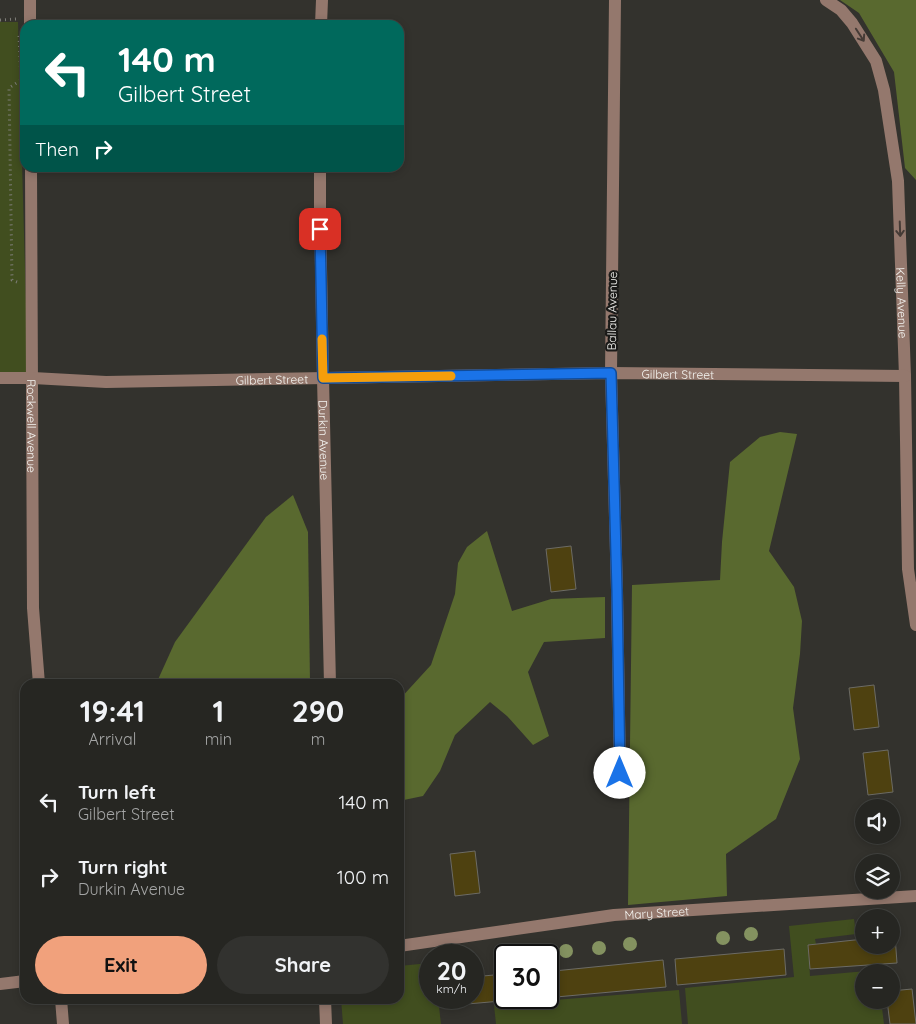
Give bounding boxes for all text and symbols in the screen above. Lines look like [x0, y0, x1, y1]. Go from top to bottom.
one-way arrow [855, 27, 865, 41]
text: 140 m [118, 37, 216, 81]
icon: left [35, 40, 100, 105]
text: Gilbert Street [118, 80, 251, 108]
icon: right [89, 135, 117, 163]
text: Then [35, 137, 79, 161]
pin [299, 208, 341, 250]
icon: arrive [306, 215, 334, 243]
one-way arrow [895, 221, 905, 237]
street label: Kelly Avenue [894, 267, 911, 339]
street label: Ballau Avenue [604, 271, 620, 351]
street label: Gilbert Street [641, 366, 714, 382]
street label: Gilbert Street [235, 371, 308, 387]
street label: Rockwell Avenue [24, 379, 40, 473]
street label: Durkin Avenue [316, 400, 333, 481]
text: 19:41 [80, 692, 145, 730]
text: 1 [213, 692, 224, 730]
text: 290 [292, 692, 344, 730]
text: Arrival [88, 729, 136, 749]
text: min [205, 729, 232, 749]
text: m [311, 729, 325, 749]
position arrow [593, 746, 645, 798]
text: Turn left [78, 780, 156, 804]
icon: left [35, 788, 63, 816]
text: 140 m [338, 790, 389, 814]
map controls [855, 799, 900, 1009]
button: sound [855, 799, 900, 844]
text: Gilbert Street [78, 804, 175, 824]
button: layers [855, 854, 900, 899]
text: Turn right [78, 855, 167, 879]
icon: right [35, 863, 63, 891]
text: 100 m [337, 865, 389, 889]
text: Durkin Avenue [78, 879, 185, 899]
street label: Mary Street [624, 903, 689, 922]
button: + [855, 909, 900, 954]
button: Exit [35, 936, 207, 994]
button: Share [217, 936, 389, 994]
speed limit sign: 30 [494, 944, 559, 1009]
text: 20 [437, 955, 466, 986]
button: − [855, 964, 900, 1009]
text: km/h [436, 981, 467, 996]

